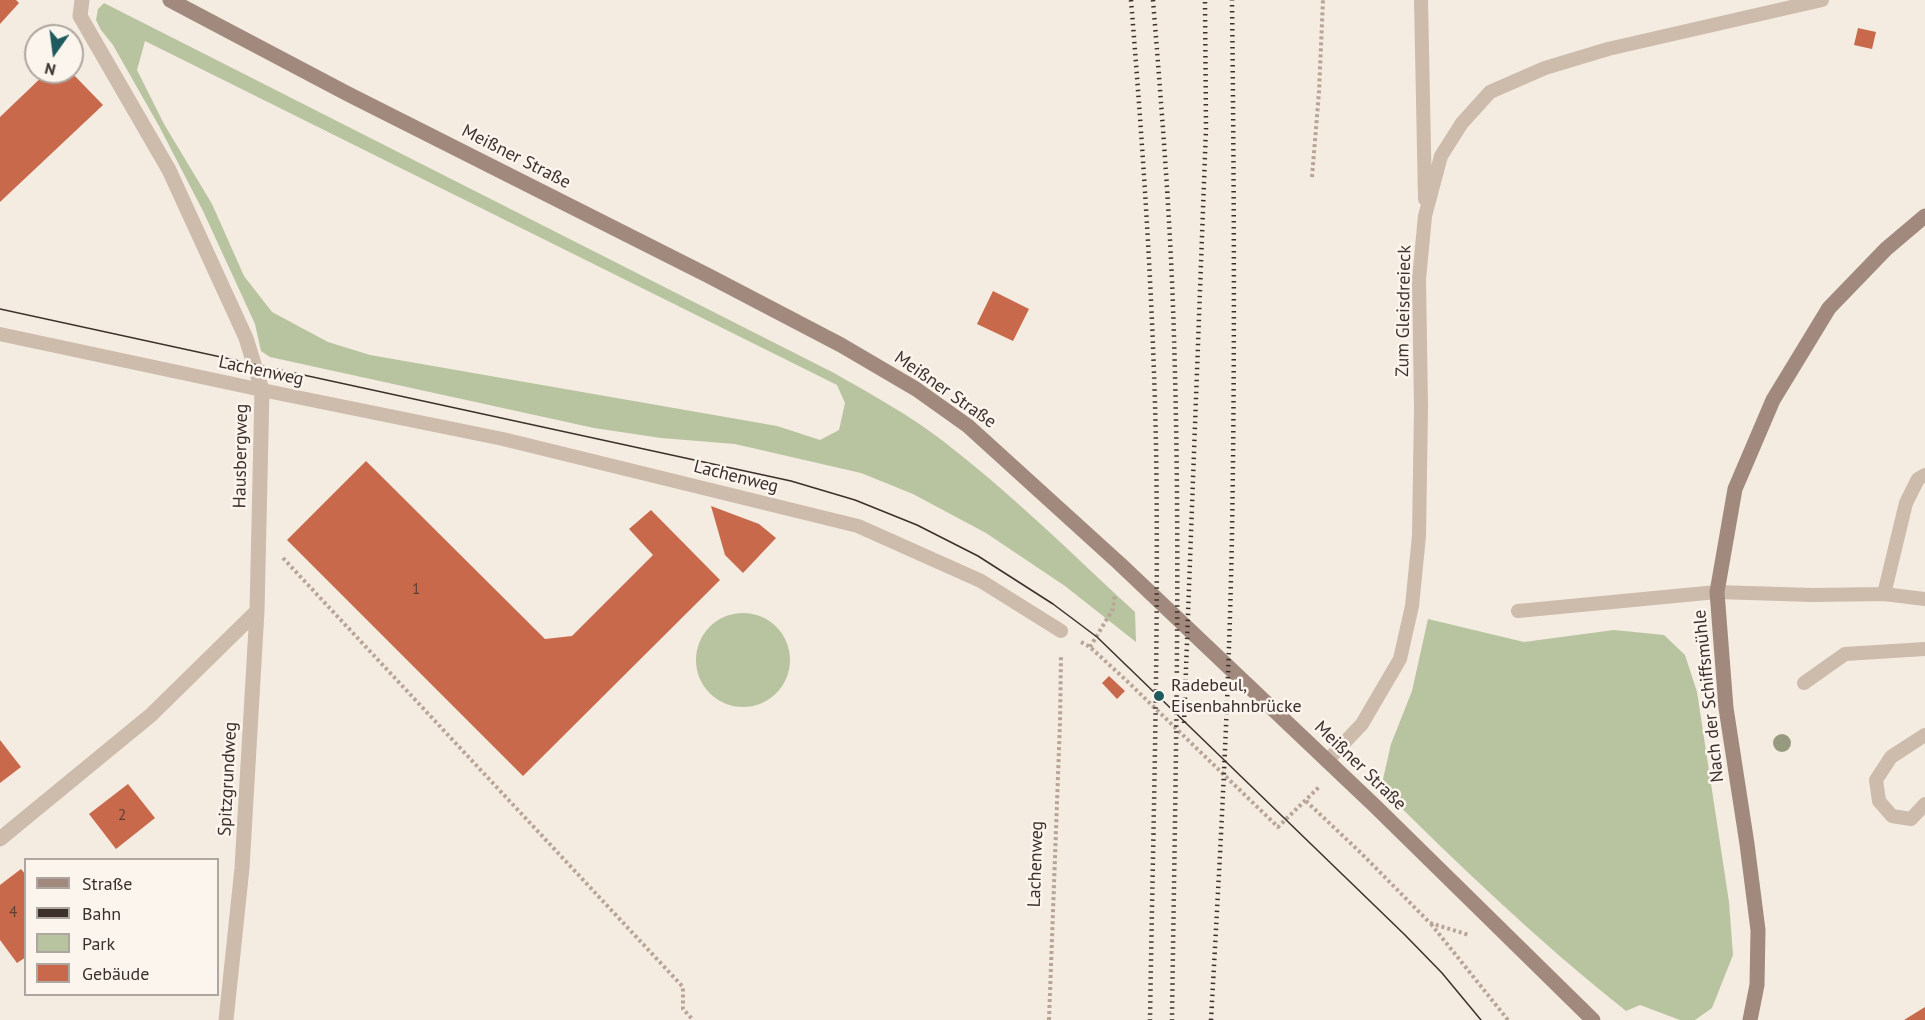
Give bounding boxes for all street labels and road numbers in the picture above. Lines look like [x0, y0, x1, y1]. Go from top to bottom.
street label: Meißner Straße [458, 120, 574, 194]
street label: Zum Gleisdreieck [1392, 245, 1416, 377]
street label: Meißner Straße [890, 347, 1000, 433]
street label: Lachenweg [216, 351, 306, 391]
street label: Hausbergweg [229, 404, 253, 508]
street label: Lachenweg [691, 456, 781, 498]
street label: Nach der Schiffsmühle [1689, 609, 1729, 783]
street label: Meißner Straße [1310, 717, 1410, 815]
street label: Spitzgrundweg [214, 721, 242, 837]
street label: Lachenweg [1024, 820, 1048, 908]

